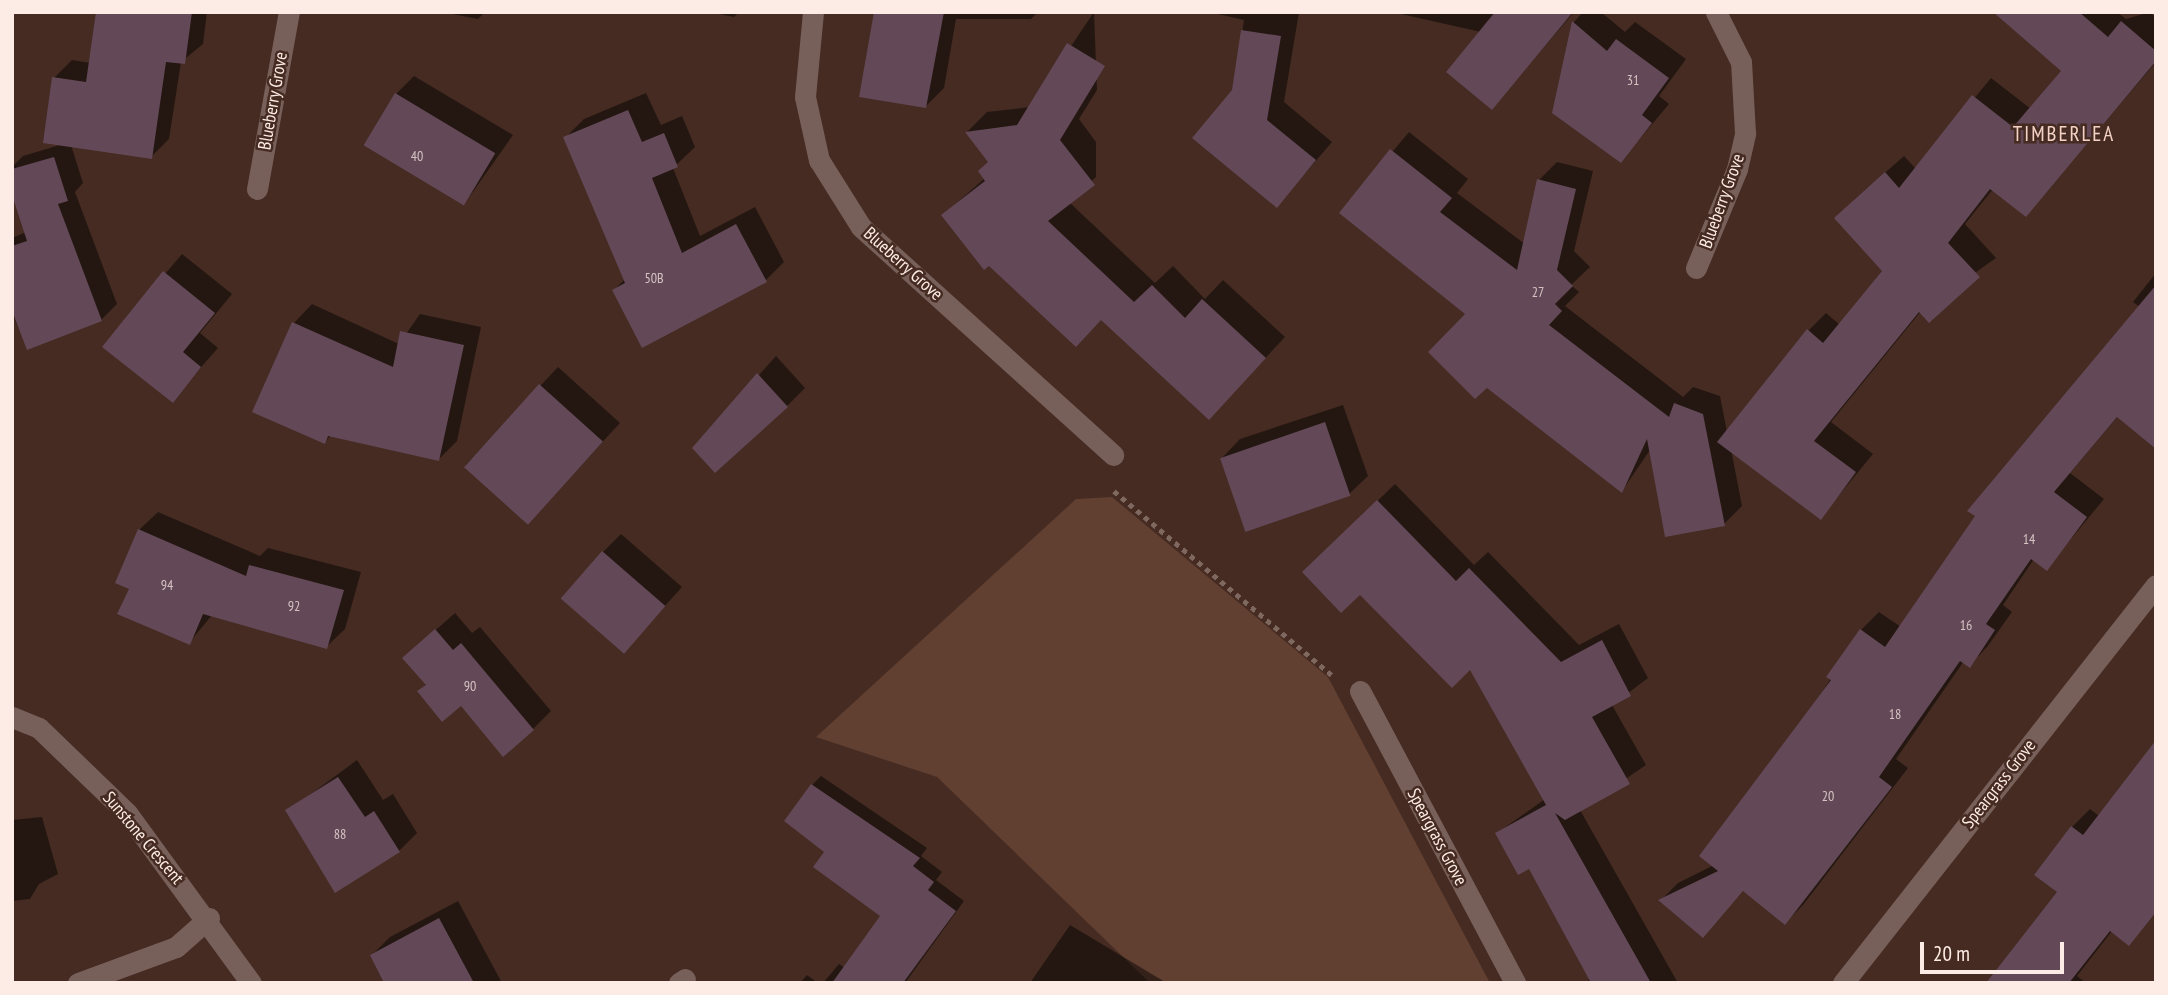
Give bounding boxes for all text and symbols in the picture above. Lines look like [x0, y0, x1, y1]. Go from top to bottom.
street label: Blueberry Grove [254, 50, 292, 152]
house number: 31 [1627, 72, 1639, 88]
district label: TIMBERLEA [2014, 121, 2114, 147]
house number: 40 [411, 148, 423, 164]
street label: Blueberry Grove [1695, 151, 1749, 251]
street label: Blueberry Grove [859, 223, 947, 305]
house number: 50B [644, 270, 664, 286]
house number: 27 [1532, 284, 1544, 300]
house number: 14 [2023, 531, 2035, 547]
house number: 94 [161, 577, 173, 593]
house number: 92 [288, 598, 300, 614]
house number: 16 [1960, 617, 1972, 633]
house number: 90 [464, 678, 476, 694]
house number: 18 [1889, 706, 1901, 722]
street label: Speargrass Grove [1958, 735, 2040, 833]
street label: Speargrass Grove [1402, 785, 1472, 889]
street label: Sunstone Crescent [98, 787, 188, 889]
house number: 20 [1822, 788, 1834, 804]
house number: 88 [334, 826, 346, 842]
scale bar [1923, 928, 2066, 972]
text: 20 m [1933, 940, 1970, 967]

